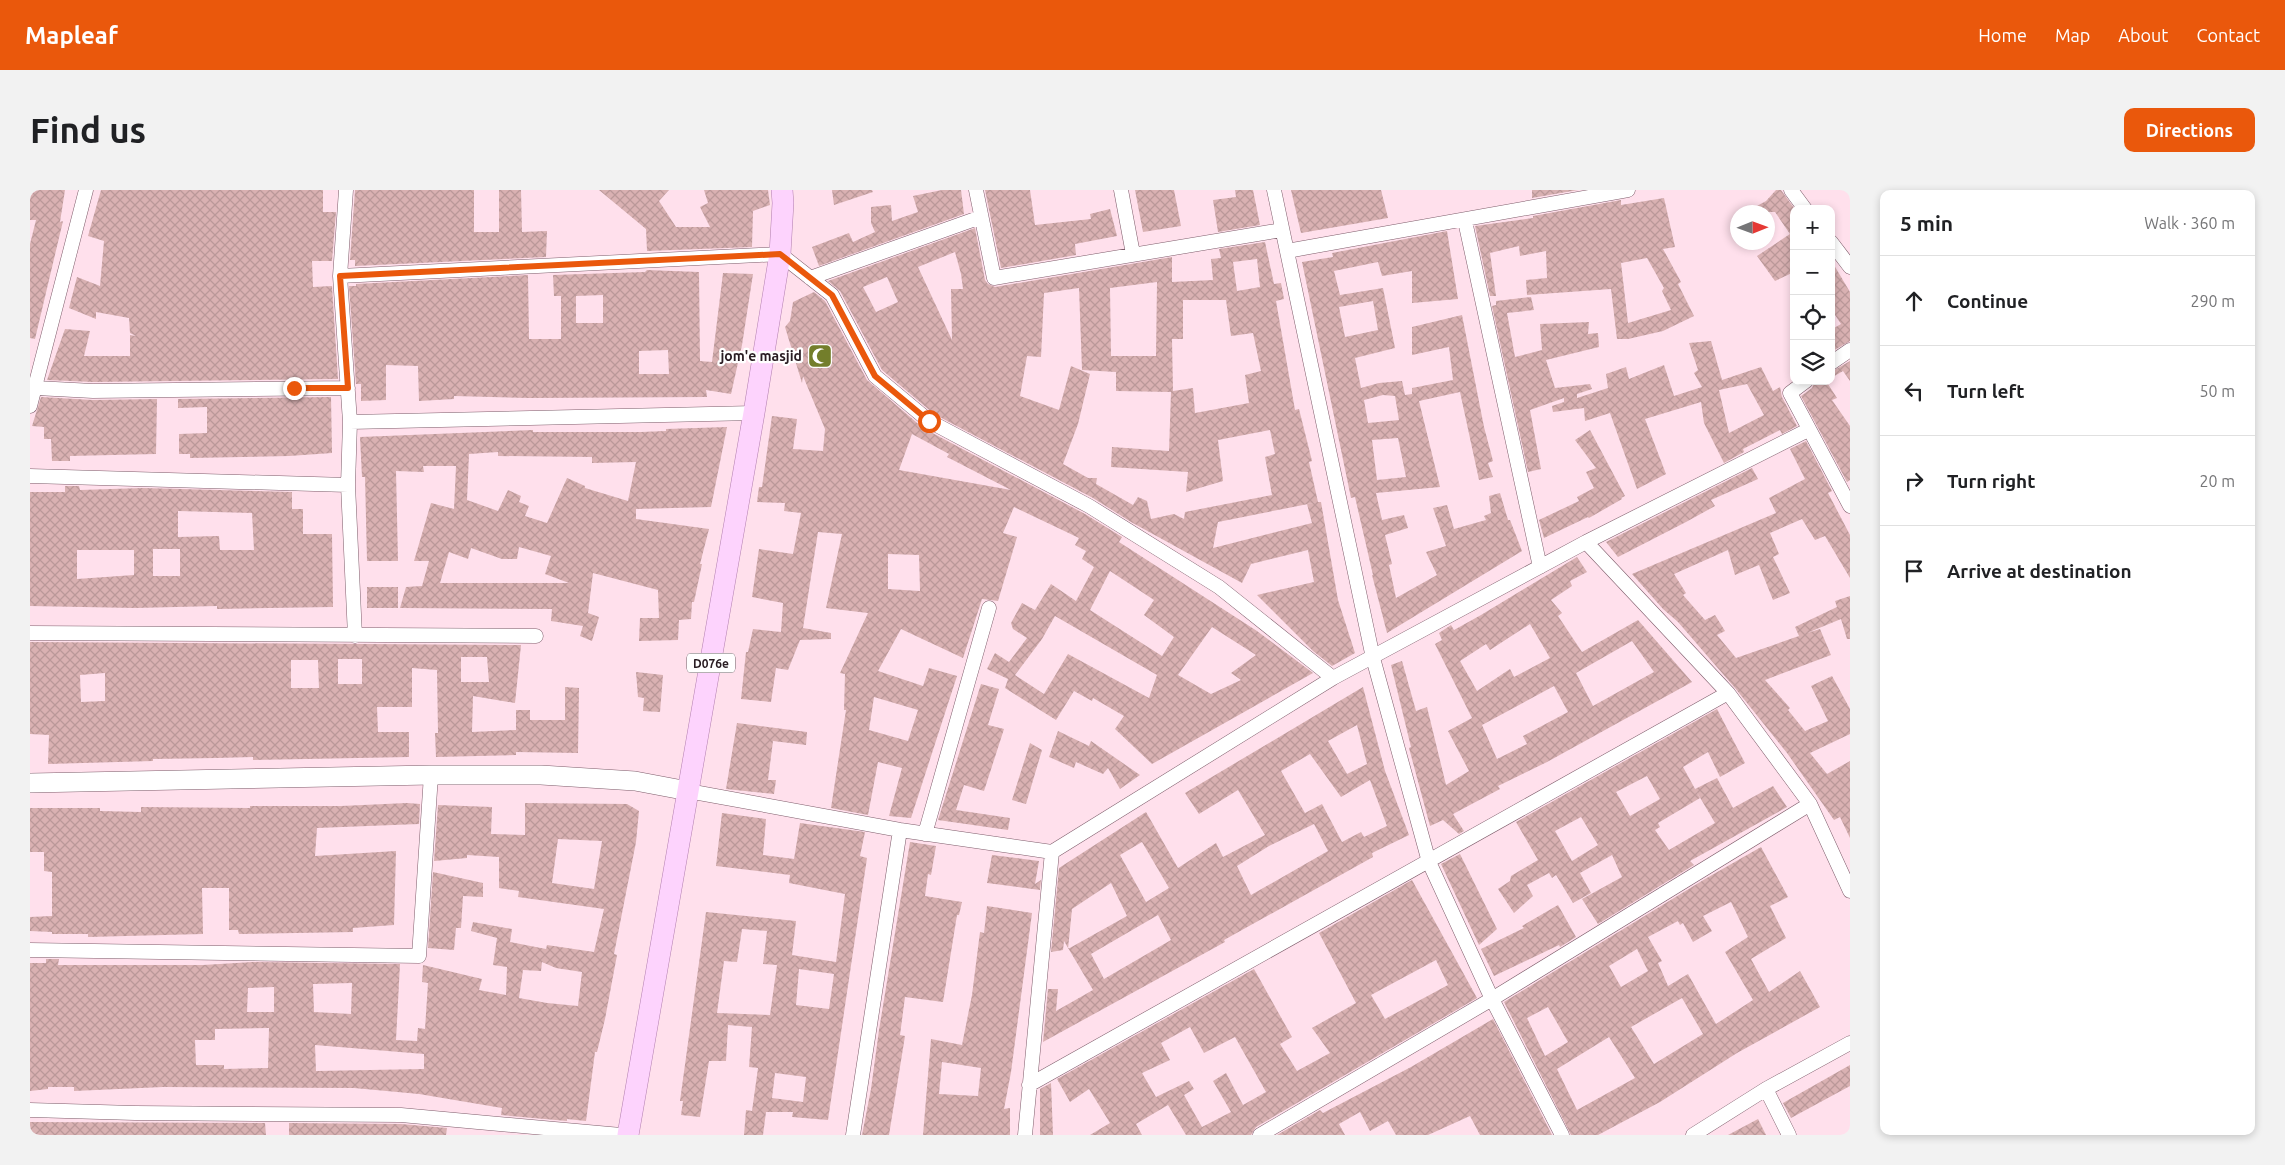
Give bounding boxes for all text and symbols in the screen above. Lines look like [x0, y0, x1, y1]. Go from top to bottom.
text: Mapleaf [25, 22, 118, 49]
text: Home [1978, 25, 2027, 45]
text: Map [2055, 25, 2090, 45]
text: About [2118, 25, 2168, 45]
text: Contact [2196, 25, 2260, 45]
button: Directions [2124, 108, 2255, 152]
text: Find us [30, 110, 146, 150]
north arrow [1730, 205, 1775, 250]
map controls [1790, 205, 1835, 385]
button: + [1790, 205, 1835, 250]
text: 5 min [1900, 211, 1953, 235]
text: Walk · 360 m [2144, 214, 2235, 232]
button: − [1790, 250, 1835, 295]
icon: ahead [1900, 287, 1928, 315]
text: Continue [1947, 290, 2028, 312]
text: 290 m [2190, 292, 2235, 310]
button: locate [1790, 295, 1835, 340]
button: layers [1790, 340, 1835, 385]
mosque icon: jom'e masjid [807, 343, 833, 369]
place label: jom'e masjid [719, 348, 802, 364]
route end [283, 377, 306, 400]
icon: left [1900, 377, 1928, 405]
text: Turn left [1947, 380, 2025, 402]
text: 50 m [2199, 382, 2235, 400]
route start [918, 410, 941, 433]
icon: right [1900, 467, 1928, 495]
text: Turn right [1947, 470, 2035, 492]
text: 20 m [2199, 472, 2235, 490]
icon: arrive [1900, 557, 1928, 585]
text: Arrive at destination [1947, 560, 2132, 582]
road number: D076e [687, 653, 735, 672]

